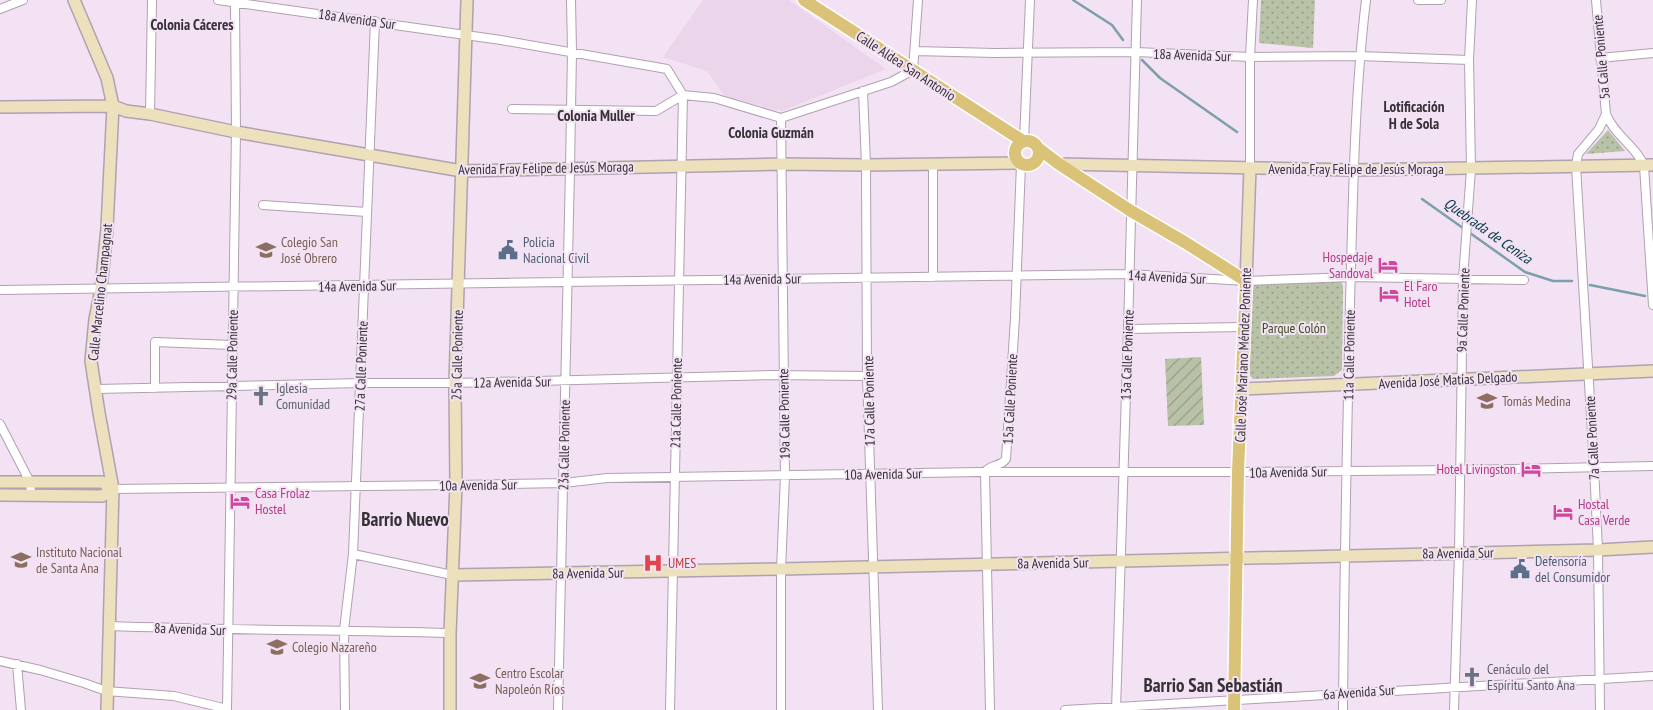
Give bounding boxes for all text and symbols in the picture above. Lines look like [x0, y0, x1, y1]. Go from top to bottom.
street label: 18a Avenida Sur [317, 5, 397, 33]
street label: 5a Calle Poniente [1588, 14, 1614, 100]
district label: Colonia Cáceres [150, 15, 234, 34]
street label: Calle Aldea San Antonio [853, 27, 959, 105]
street label: 18a Avenida Sur [1153, 45, 1231, 65]
district label: Lotificación H de Sola [1384, 97, 1445, 133]
district label: Colonia Muller [557, 106, 635, 125]
district label: Colonia Guzmán [728, 123, 814, 142]
street label: Avenida Fray Felipe de Jesús Moraga [458, 157, 634, 179]
street label: Avenida Fray Felipe de Jesús Moraga [1268, 160, 1444, 178]
water label: Quebrada de Ceniza [1441, 193, 1537, 268]
street label: Calle Marcelino Champagnat [84, 222, 116, 362]
place label: Colegio San José Obrero [280, 233, 338, 267]
place label: Policia Nacional Civil [523, 233, 590, 267]
school or university icon: Colegio San José Obrero [255, 239, 277, 261]
public building icon: Policia Nacional Civil [497, 239, 519, 261]
place label: Hospedaje Sandoval [1322, 248, 1374, 282]
hotel icon: Hospedaje Sandoval [1377, 254, 1399, 276]
street label: 14a Avenida Sur [1128, 266, 1207, 288]
street label: Calle José Mariano Méndez Poniente [1231, 267, 1255, 443]
street label: 9a Calle Poniente [1453, 267, 1473, 353]
street label: 14a Avenida Sur [723, 269, 801, 289]
street label: 14a Avenida Sur [318, 276, 396, 296]
place label: El Faro Hotel [1404, 277, 1438, 311]
hotel icon: El Faro Hotel [1378, 283, 1400, 305]
street label: 29a Calle Poniente [222, 309, 242, 401]
street label: 25a Calle Poniente [447, 309, 467, 401]
street label: 13a Calle Poniente [1116, 309, 1138, 401]
street label: 11a Calle Poniente [1339, 309, 1359, 401]
park label: Parque Colón [1262, 319, 1326, 337]
street label: 27a Calle Poniente [350, 320, 372, 412]
street label: 15a Calle Poniente [999, 353, 1021, 445]
street label: 17a Calle Poniente [859, 355, 879, 446]
street label: 21a Calle Poniente [666, 357, 686, 449]
street label: Avenida José Matías Delgado [1378, 367, 1518, 393]
street label: 19a Calle Poniente [774, 368, 794, 460]
street label: 12a Avenida Sur [473, 372, 551, 392]
place label: Iglesia Comunidad [276, 379, 330, 413]
church icon: Iglesia Comunidad [250, 385, 272, 407]
school or university icon: Tomás Medina [1476, 390, 1498, 412]
place label: Tomás Medina [1502, 392, 1571, 410]
street label: 7a Calle Poniente [1581, 395, 1603, 481]
street label: 23a Calle Poniente [554, 399, 574, 491]
hotel icon: Hotel Livingston [1520, 458, 1542, 480]
place label: Hotel Livingston [1437, 460, 1516, 478]
street label: 10a Avenida Sur [1249, 462, 1327, 482]
street label: 10a Avenida Sur [844, 464, 922, 484]
street label: 10a Avenida Sur [439, 475, 517, 495]
place label: Casa Frolaz Hostel [255, 484, 310, 518]
hotel icon: Casa Frolaz Hostel [229, 490, 251, 512]
place label: Hostal Casa Verde [1578, 495, 1630, 529]
hotel icon: Hostal Casa Verde [1552, 501, 1574, 523]
district label: Barrio Nuevo [361, 507, 449, 531]
place label: Instituto Nacional de Santa Ana [36, 543, 123, 577]
street label: 8a Avenida Sur [1422, 543, 1494, 563]
school or university icon: Instituto Nacional de Santa Ana [10, 549, 32, 571]
hospital icon: UMES [642, 552, 664, 574]
place label: Defensoría del Consumidor [1535, 552, 1610, 586]
street label: 8a Avenida Sur [1017, 553, 1089, 573]
place label: UMES [668, 554, 696, 572]
public building icon: Defensoría del Consumidor [1509, 558, 1531, 580]
street label: 8a Avenida Sur [552, 563, 624, 583]
street label: 8a Avenida Sur [154, 619, 226, 639]
school or university icon: Colegio Nazareño [266, 636, 288, 658]
place label: Colegio Nazareño [292, 638, 377, 656]
place label: Cenáculo del Espíritu Santo Ana [1487, 660, 1575, 694]
place label: Centro Escolar Napoleón Ríos [495, 664, 565, 698]
church icon: Cenáculo del Espíritu Santo Ana [1461, 666, 1483, 688]
school or university icon: Centro Escolar Napoleón Ríos [469, 670, 491, 692]
district label: Barrio San Sebastián [1143, 673, 1283, 697]
street label: 6a Avenida Sur [1323, 681, 1396, 703]

